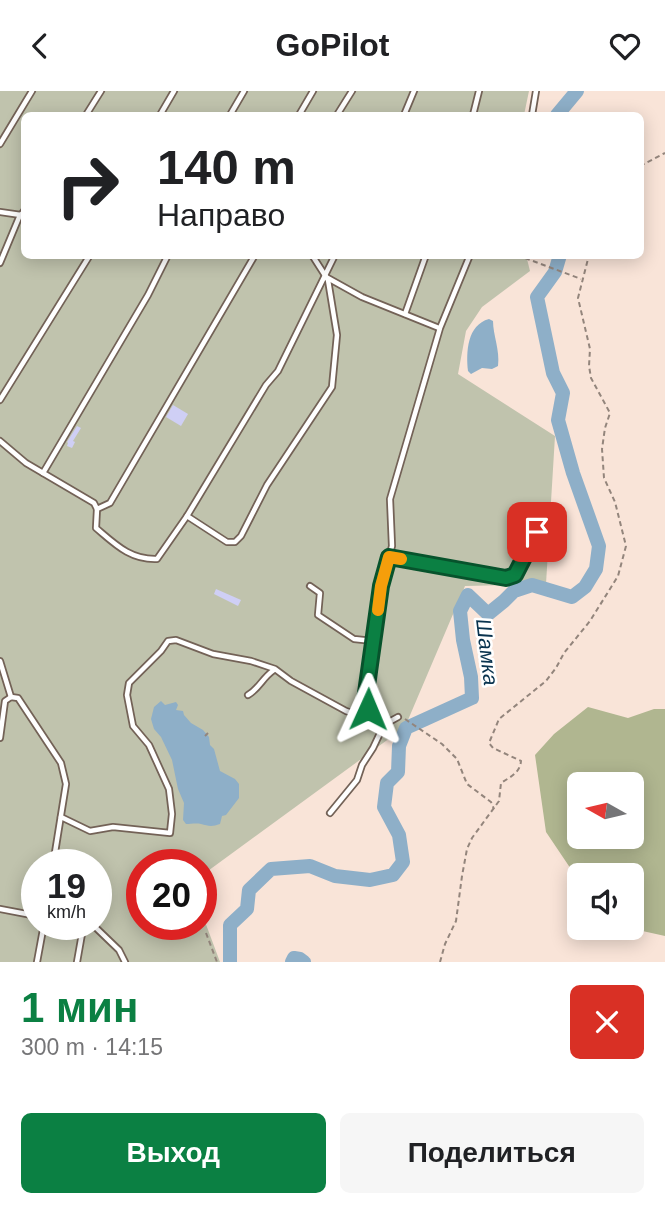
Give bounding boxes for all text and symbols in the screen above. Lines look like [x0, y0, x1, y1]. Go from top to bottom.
icon: back [21, 27, 59, 65]
text: GoPilot [276, 27, 389, 63]
icon: heart [606, 27, 644, 65]
icon: right [42, 140, 133, 231]
text: 140 m [157, 140, 296, 194]
text: Направо [157, 197, 285, 233]
pin [507, 502, 567, 562]
icon: arrive [518, 513, 556, 551]
water label: Шамка [472, 617, 503, 687]
position arrow [331, 672, 405, 746]
north arrow [567, 772, 644, 849]
map controls [567, 772, 644, 940]
speed limit sign: 20 [126, 849, 217, 940]
button: sound [567, 863, 644, 940]
text: 19 [47, 866, 86, 905]
text: km/h [47, 902, 86, 922]
text: 1 мин [21, 984, 138, 1031]
button: close [570, 985, 644, 1059]
text: 300 m · 14:15 [21, 1034, 163, 1060]
button: Выход [21, 1113, 326, 1193]
button: Поделиться [340, 1113, 644, 1193]

